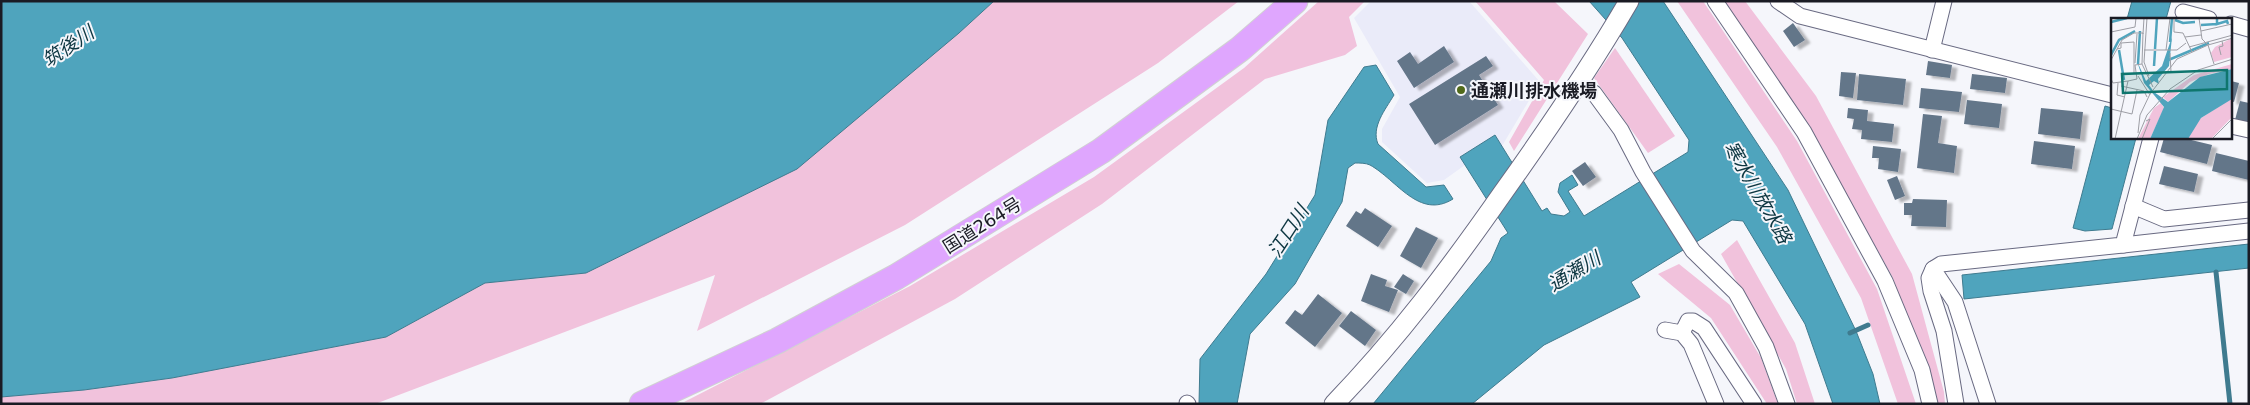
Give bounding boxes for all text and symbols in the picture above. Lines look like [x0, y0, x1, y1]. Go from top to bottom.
inset map [2111, 18, 2232, 139]
water label: 筑後川 [38, 20, 99, 71]
place label: 通瀬川排水機場 [1471, 80, 1597, 101]
marker: 通瀬川排水機場 [1455, 84, 1467, 96]
water label: 寒水川放水路 [1720, 137, 1797, 249]
street label: 国道264号 [939, 193, 1025, 257]
water label: 江口川 [1263, 199, 1314, 261]
water label: 通瀬川 [1544, 246, 1606, 295]

